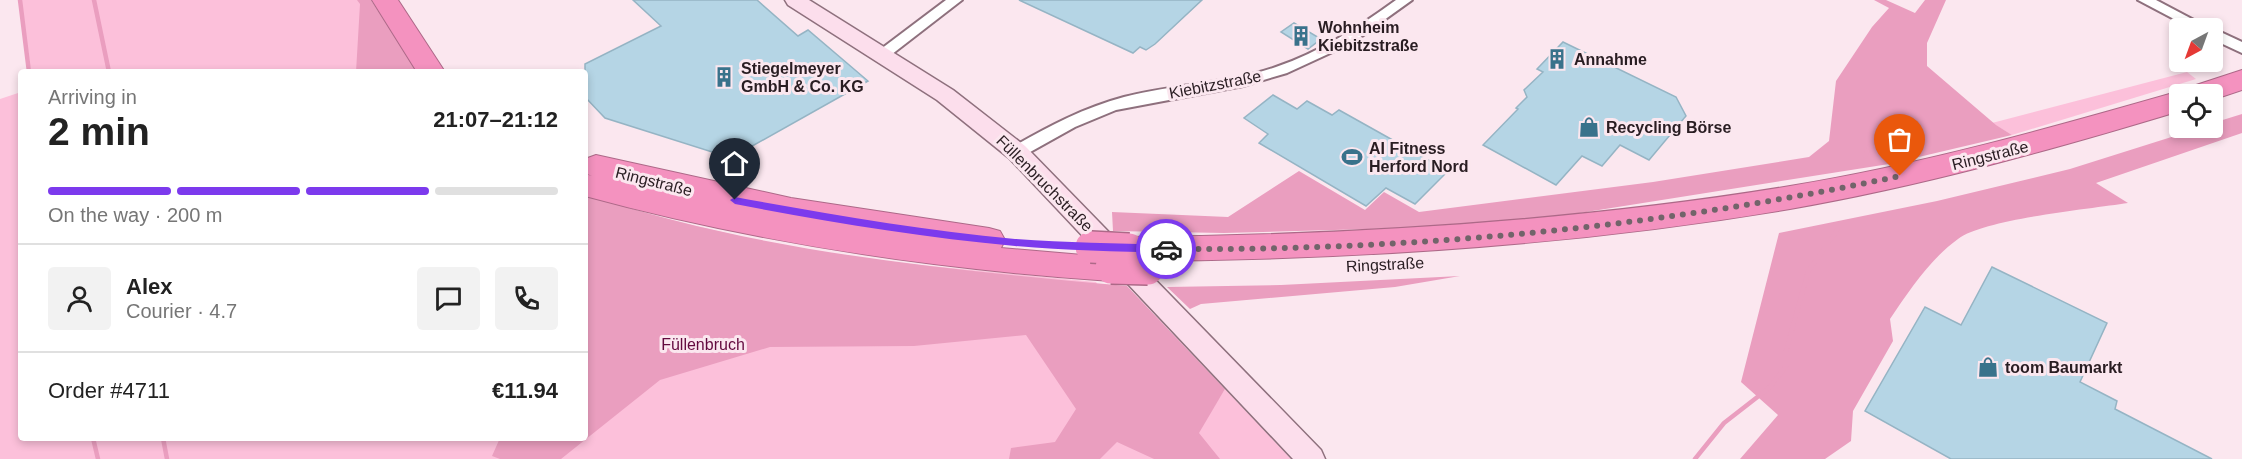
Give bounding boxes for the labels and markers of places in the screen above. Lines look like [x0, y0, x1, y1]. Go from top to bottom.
place label: Wohnheim Kiebitzstraße [1318, 19, 1419, 54]
building icon: Wohnheim Kiebitzstraße [1289, 24, 1313, 48]
building icon: Annahme [1545, 47, 1569, 71]
place label: Annahme [1574, 51, 1647, 68]
place label: Stiegelmeyer GmbH & Co. KG [741, 60, 864, 95]
building icon: Stiegelmeyer GmbH & Co. KG [712, 65, 736, 89]
pin [1874, 114, 1925, 176]
shop icon: Recycling Börse [1577, 115, 1601, 139]
place label: Recycling Börse [1606, 119, 1731, 136]
pin [709, 138, 760, 200]
place label: AI Fitness Herford Nord [1369, 140, 1469, 175]
sports icon: AI Fitness Herford Nord [1340, 145, 1364, 169]
shop icon: toom Baumarkt [1976, 355, 2000, 379]
place label: toom Baumarkt [2005, 359, 2123, 376]

